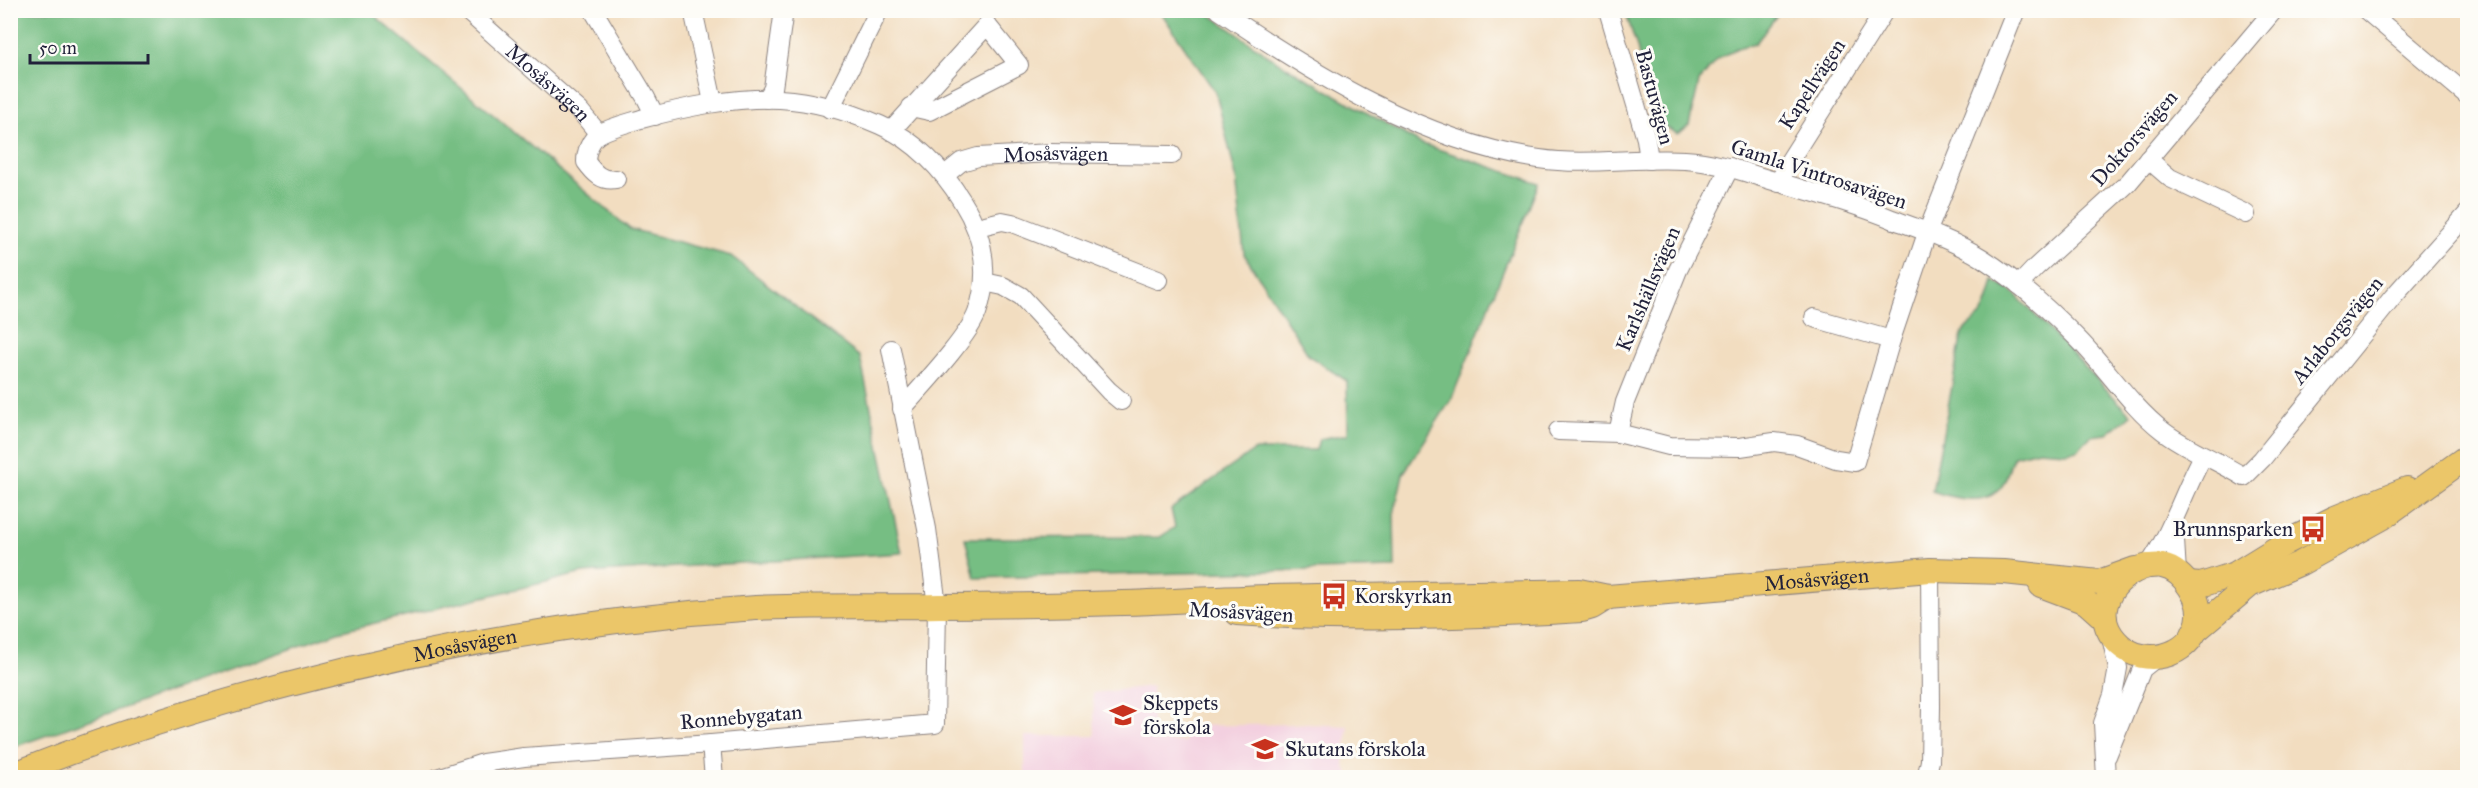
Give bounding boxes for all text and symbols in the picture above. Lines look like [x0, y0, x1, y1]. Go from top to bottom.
scale bar [30, 27, 148, 65]
street label: Kapellvägen [1773, 34, 1851, 134]
text: 50 m [39, 37, 77, 59]
street label: Mosåsvägen [500, 38, 597, 127]
street label: Bastuvägen [1630, 46, 1680, 148]
street label: Doktorsvägen [2085, 84, 2183, 192]
street label: Gamla Vintrosavägen [1728, 133, 1910, 215]
street label: Mosåsvägen [1002, 140, 1108, 169]
street label: Karlshällsvägen [1610, 223, 1686, 355]
street label: Arlaborgsvägen [2285, 271, 2388, 390]
bus stop icon: Brunnsparken [2298, 514, 2328, 544]
place label: Brunnsparken [2173, 516, 2293, 542]
street label: Mosåsvägen [1763, 562, 1870, 597]
bus stop icon: Korskyrkan [1319, 581, 1349, 611]
place label: Korskyrkan [1354, 583, 1452, 609]
street label: Mosåsvägen [1188, 596, 1294, 628]
street label: Mosåsvägen [410, 623, 519, 668]
place label: Skeppets förskola [1143, 690, 1218, 740]
street label: Ronnebygatan [679, 699, 803, 735]
school or university icon: Skeppets förskola [1108, 700, 1138, 730]
school or university icon: Skutans förskola [1250, 734, 1280, 764]
place label: Skutans förskola [1285, 736, 1426, 762]

